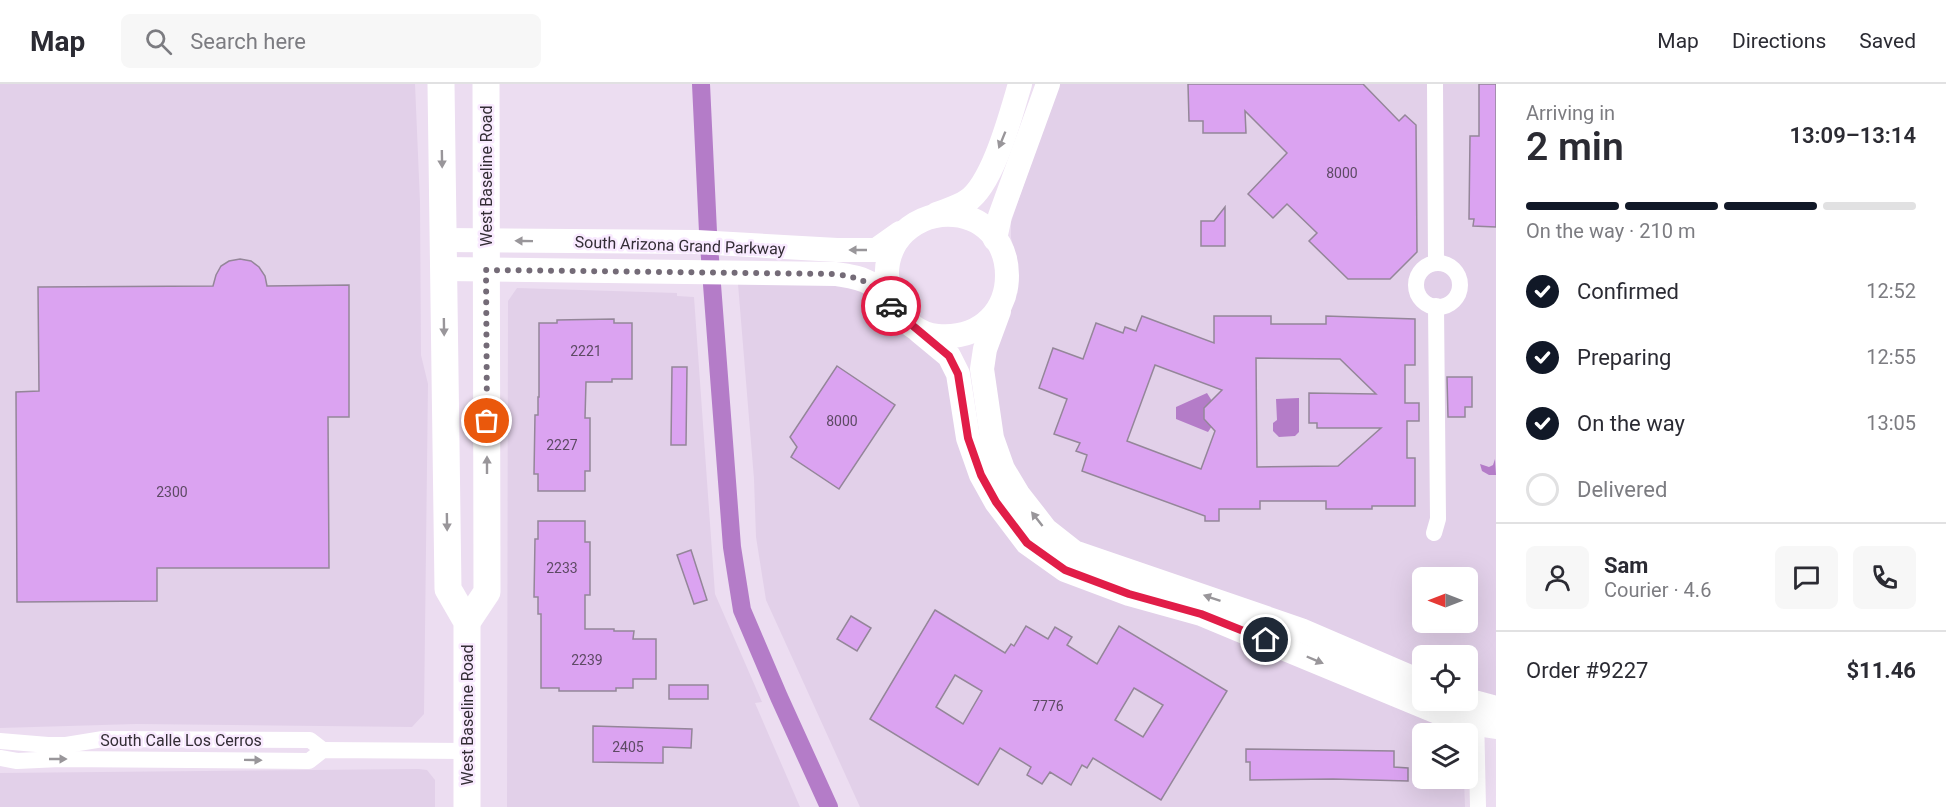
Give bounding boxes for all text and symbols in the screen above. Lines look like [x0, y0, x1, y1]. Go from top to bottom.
search box [121, 14, 541, 68]
text: Map [30, 25, 85, 58]
icon: search [142, 25, 175, 58]
text: Search here [190, 29, 306, 54]
text: Map [1657, 29, 1699, 53]
text: Directions [1732, 29, 1826, 53]
text: Saved [1859, 29, 1916, 53]
text: Arriving in [1526, 101, 1615, 125]
street label: West Baseline Road [477, 105, 496, 247]
text: 13:09–13:14 [1789, 123, 1916, 148]
text: 2 min [1526, 124, 1624, 170]
one-way arrow [996, 131, 1006, 149]
one-way arrow [437, 149, 447, 168]
house number: 8000 [1326, 165, 1358, 181]
text: On the way · 210 m [1526, 219, 1695, 243]
street label: South Arizona Grand Parkway [574, 232, 786, 259]
one-way arrow [515, 236, 534, 246]
one-way arrow [849, 245, 868, 255]
icon: check [1526, 275, 1559, 308]
courier [861, 276, 921, 336]
text: Confirmed [1577, 279, 1679, 304]
text: 12:52 [1866, 279, 1916, 303]
icon: car [875, 290, 908, 323]
one-way arrow [440, 318, 449, 337]
icon: check [1526, 341, 1559, 374]
house number: 2221 [570, 343, 602, 359]
text: Preparing [1577, 345, 1671, 370]
text: 12:55 [1866, 345, 1916, 369]
pin [461, 395, 512, 446]
icon: bag [470, 404, 503, 437]
icon: check [1526, 407, 1559, 440]
text: On the way [1577, 411, 1685, 436]
text: 13:05 [1866, 411, 1916, 435]
house number: 8000 [826, 413, 858, 429]
house number: 2227 [546, 437, 578, 453]
one-way arrow [482, 455, 492, 474]
text: Delivered [1577, 477, 1667, 502]
house number: 2300 [156, 484, 188, 500]
one-way arrow [1031, 511, 1043, 527]
one-way arrow [442, 513, 452, 532]
button: person [1526, 546, 1589, 609]
button: chat [1775, 546, 1838, 609]
button: phone [1853, 546, 1916, 609]
text: Sam [1604, 553, 1648, 578]
house number: 2233 [546, 560, 578, 576]
north arrow [1412, 567, 1478, 633]
map controls [1412, 567, 1478, 789]
text: Courier · 4.6 [1604, 578, 1711, 602]
one-way arrow [1203, 592, 1221, 602]
pin [1240, 614, 1291, 665]
icon: home [1249, 623, 1282, 656]
street label: West Baseline Road [458, 644, 477, 786]
button: locate [1412, 645, 1478, 711]
house number: 2239 [571, 652, 603, 668]
one-way arrow [1307, 655, 1325, 665]
text: Order #9227 [1526, 658, 1648, 683]
text: $11.46 [1847, 658, 1916, 683]
house number: 7776 [1032, 698, 1064, 714]
button: layers [1412, 723, 1478, 789]
street label: South Calle Los Cerros [100, 731, 262, 750]
house number: 2405 [612, 739, 644, 755]
one-way arrow [49, 754, 68, 764]
one-way arrow [244, 755, 263, 765]

